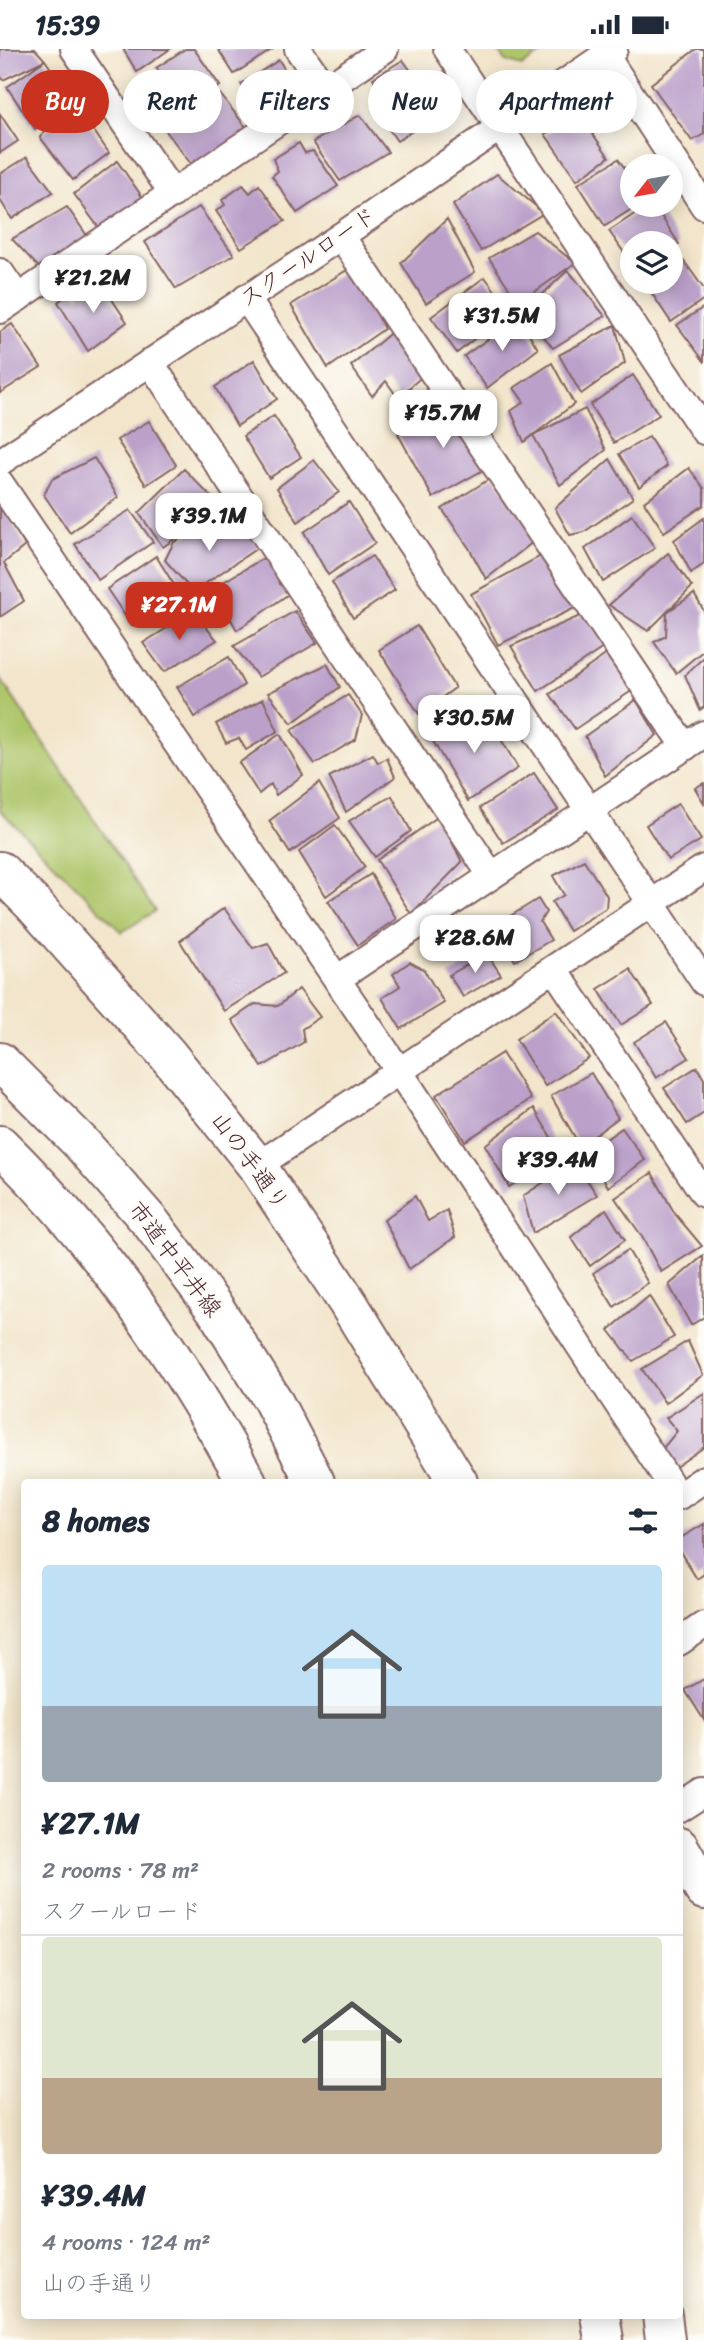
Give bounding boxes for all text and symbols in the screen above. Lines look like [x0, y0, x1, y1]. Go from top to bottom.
text: 15:39 [35, 2, 100, 48]
chip: Buy [21, 70, 109, 133]
chip: Rent [123, 70, 222, 133]
chip: Filters [236, 70, 354, 133]
chip: New [368, 70, 462, 133]
chip: Apartment [476, 70, 637, 133]
north arrow [620, 154, 682, 217]
map controls [620, 154, 683, 294]
street label: スクールロード [230, 195, 386, 319]
button: layers [620, 231, 683, 294]
pin: ¥21.2M [36, 255, 150, 315]
text: ¥21.2M [56, 257, 130, 298]
pin: ¥31.5M [445, 293, 559, 353]
text: ¥31.5M [464, 295, 540, 336]
pin: ¥15.7M [386, 391, 500, 450]
text: ¥15.7M [405, 392, 481, 433]
pin: ¥39.1M [152, 493, 266, 553]
text: ¥39.1M [171, 495, 247, 536]
pin: ¥27.1M [122, 583, 236, 642]
text: ¥27.1M [142, 584, 216, 625]
pin: ¥30.5M [417, 695, 531, 755]
text: ¥30.5M [434, 697, 514, 738]
pin: ¥28.6M [418, 915, 532, 975]
text: ¥28.6M [436, 917, 514, 958]
street label: 山の手通り [200, 1102, 300, 1220]
pin: ¥39.4M [501, 1137, 615, 1197]
text: ¥39.4M [518, 1139, 598, 1180]
street label: 市道中平井線 [117, 1192, 233, 1326]
text: 8 homes [42, 1494, 150, 1548]
icon: filters [624, 1502, 662, 1540]
icon: home [289, 1611, 415, 1737]
text: ¥27.1M [42, 1796, 140, 1850]
text: 2 rooms · 78 m² [42, 1850, 199, 1891]
text: スクールロード [42, 1891, 202, 1932]
icon: home [289, 1983, 415, 2109]
text: ¥39.4M [42, 2168, 146, 2222]
text: 4 rooms · 124 m² [42, 2222, 211, 2263]
text: 山の手通り [42, 2263, 157, 2304]

